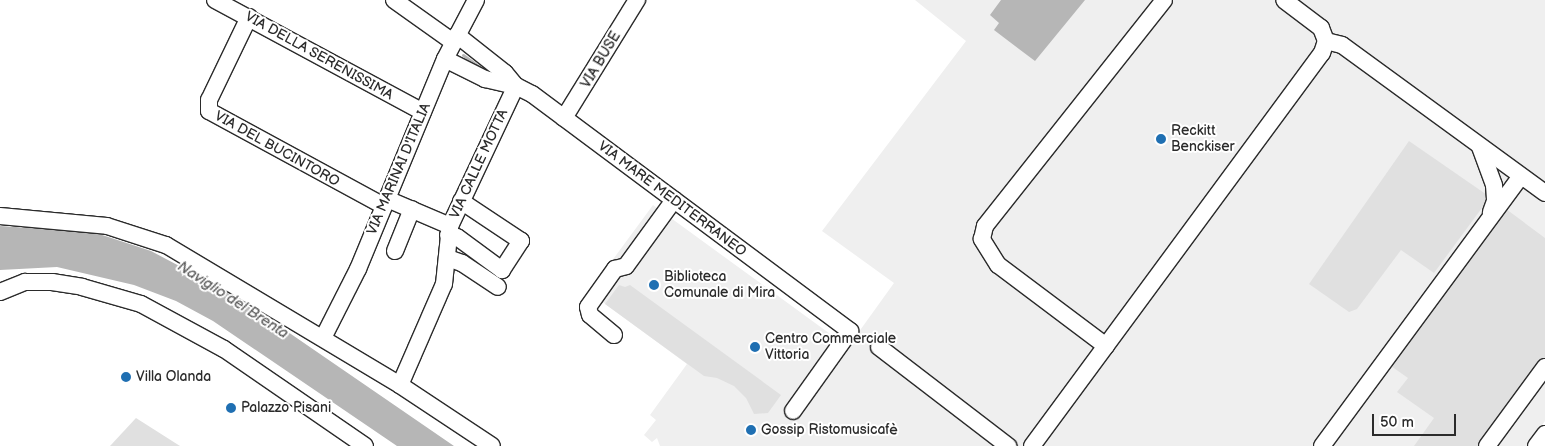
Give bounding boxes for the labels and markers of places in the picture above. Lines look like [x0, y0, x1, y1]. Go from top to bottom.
place label: Reckitt Benckiser [1171, 123, 1235, 156]
marker: Reckitt Benckiser [1155, 133, 1167, 145]
place label: Biblioteca Comunale di Mira [664, 269, 775, 302]
marker: Biblioteca Comunale di Mira [648, 279, 660, 291]
place label: Centro Commerciale Vittoria [765, 331, 896, 364]
marker: Centro Commerciale Vittoria [749, 341, 761, 353]
place label: Villa Olanda [136, 369, 211, 385]
marker: Villa Olanda [120, 371, 132, 383]
place label: Palazzo Pisani [241, 400, 331, 416]
marker: Palazzo Pisani [225, 402, 237, 414]
place label: Gossip Ristomusicafè [761, 422, 898, 438]
marker: Gossip Ristomusicafè [745, 424, 757, 436]

